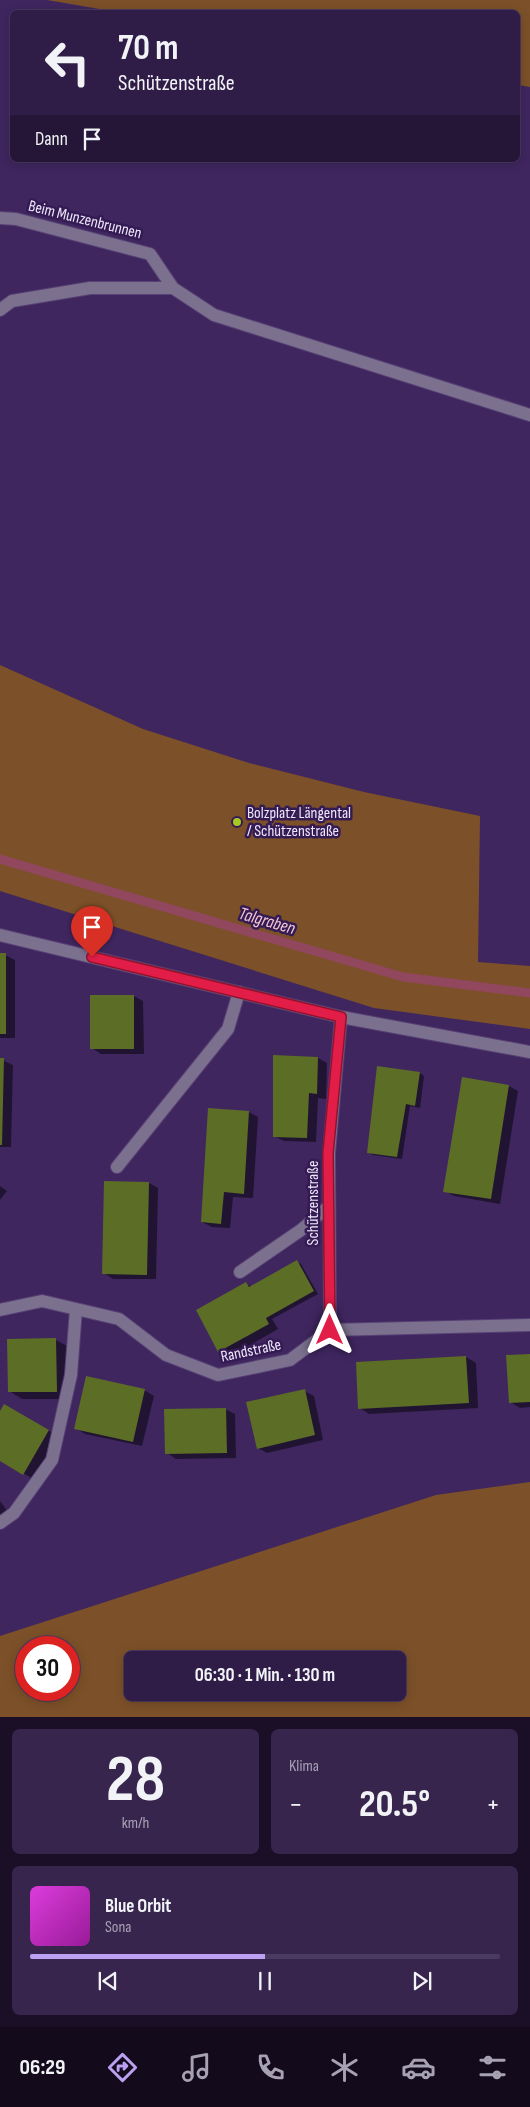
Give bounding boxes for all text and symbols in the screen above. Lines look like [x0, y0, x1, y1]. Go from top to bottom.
text: 70 m [118, 27, 178, 70]
icon: left [35, 30, 100, 95]
text: Schützenstraße [118, 70, 235, 97]
icon: arrive [78, 125, 106, 153]
text: Dann [35, 128, 68, 151]
street label: Beim Munzenbrunnen [26, 197, 144, 243]
place label: Bolzplatz Längental / Schützenstraße [247, 804, 351, 841]
marker: Bolzplatz Längental / Schützenstraße [231, 816, 243, 828]
water label: Talgraben [236, 903, 298, 939]
pin [71, 906, 113, 957]
icon: arrive [78, 913, 106, 941]
street label: Schützenstraße [304, 1161, 323, 1245]
position arrow [303, 1303, 355, 1355]
street label: Randstraße [219, 1335, 283, 1367]
speed limit sign: 30 [15, 1636, 80, 1701]
text: 06:30 · 1 Min. · 130 m [195, 1664, 335, 1687]
text: 28 [106, 1742, 165, 1820]
text: Klima [289, 1757, 319, 1776]
text: 20.5° [359, 1782, 430, 1827]
text: − [289, 1788, 303, 1821]
text: + [486, 1788, 500, 1821]
text: km/h [122, 1814, 149, 1833]
text: Blue Orbit [105, 1895, 171, 1918]
text: Sona [105, 1918, 132, 1937]
icon: previous [94, 1967, 122, 1995]
icon: pause [251, 1967, 279, 1995]
icon: next [408, 1967, 436, 1995]
icon: directions [105, 2050, 140, 2085]
icon: music [179, 2050, 214, 2085]
icon: phone [253, 2050, 288, 2085]
icon: climate [327, 2050, 362, 2085]
icon: car [401, 2050, 436, 2085]
icon: filters [475, 2050, 510, 2085]
text: 06:29 [20, 2054, 65, 2081]

